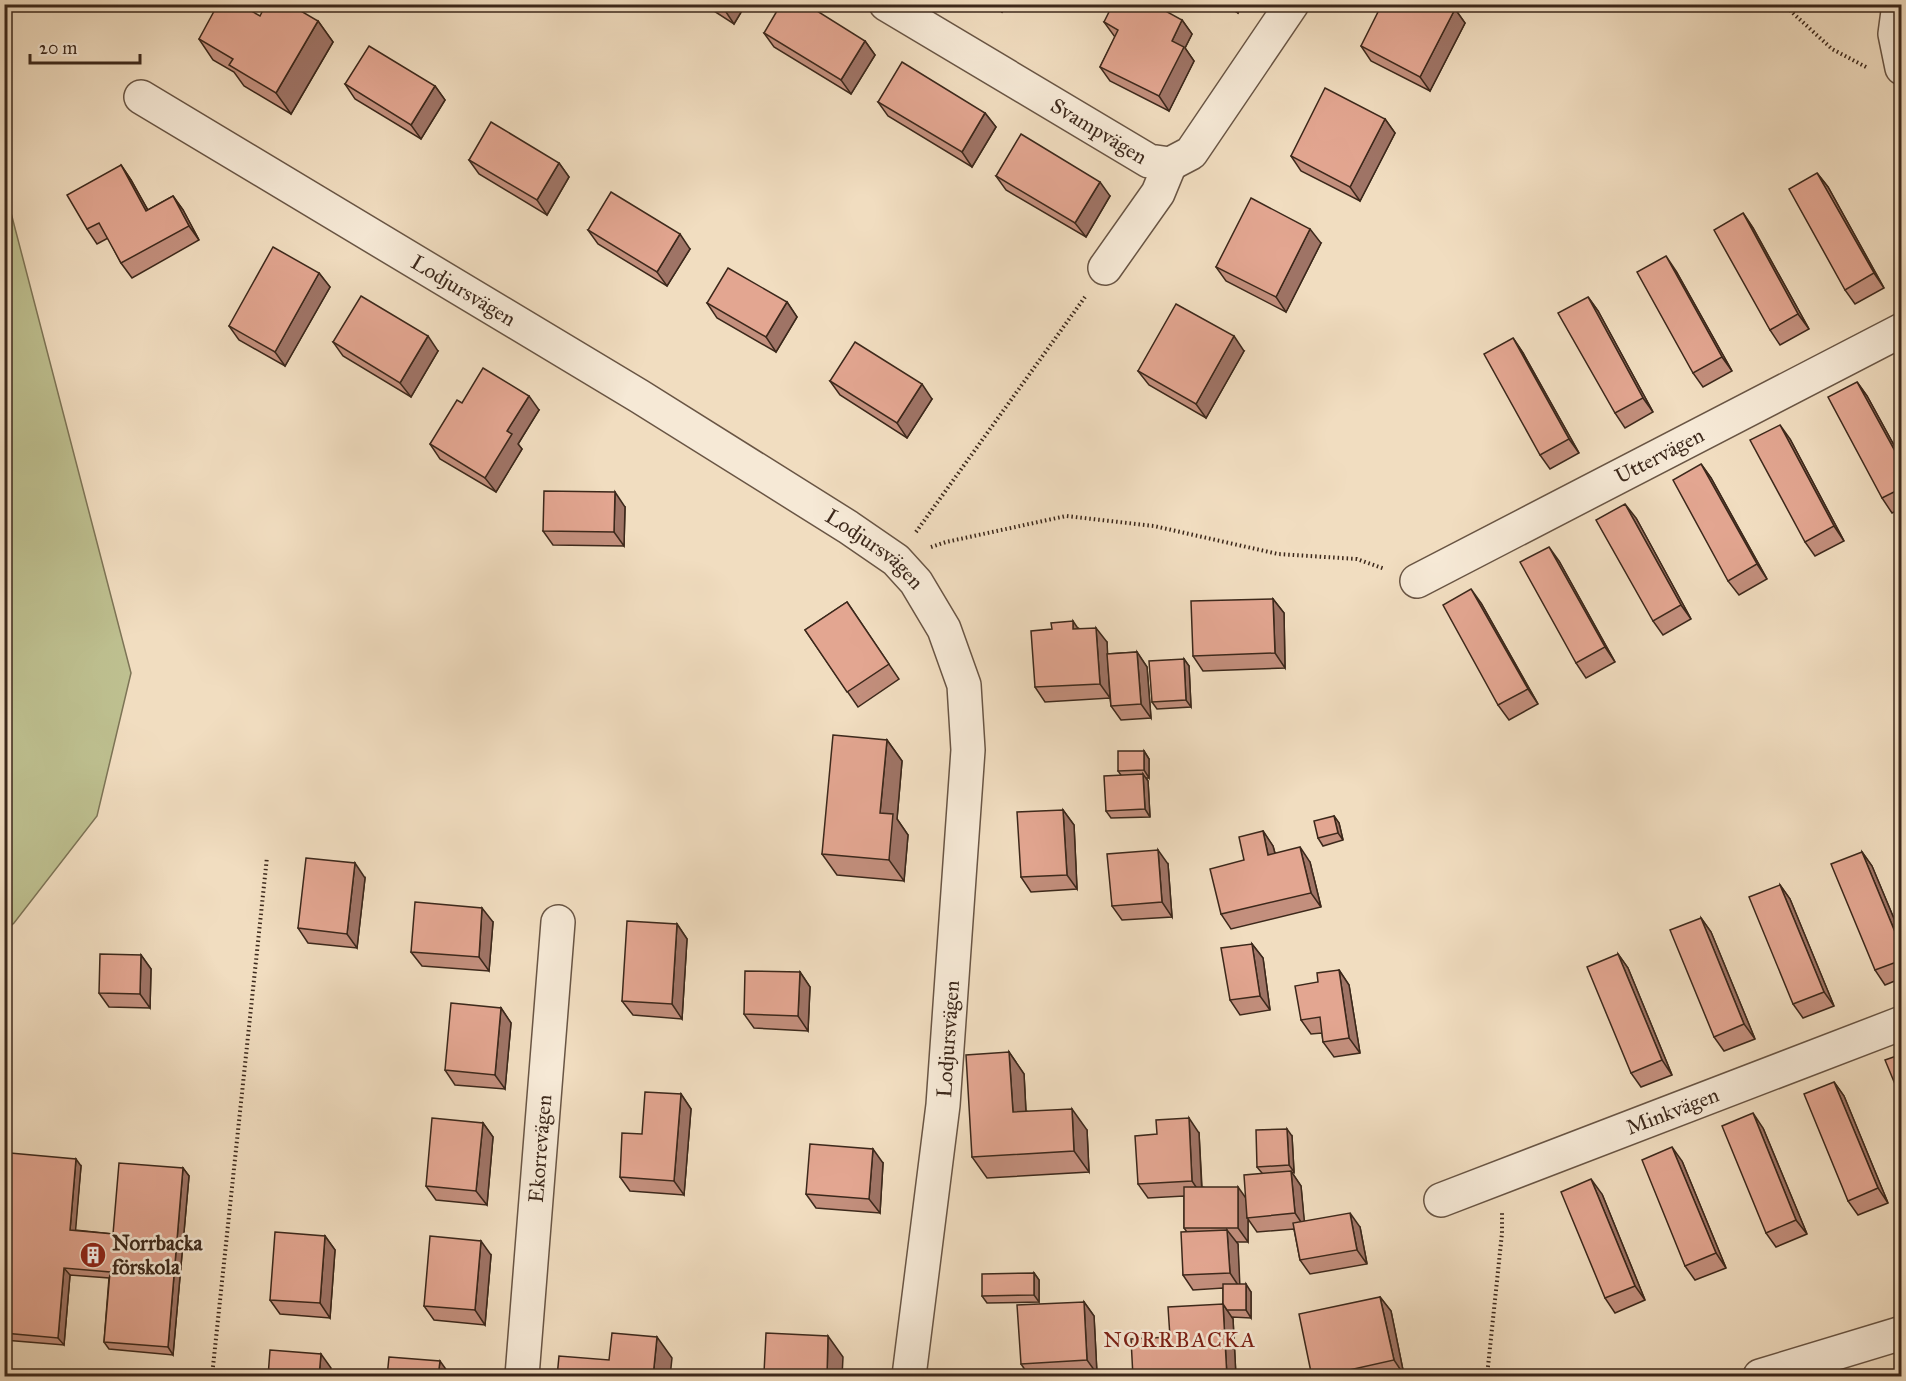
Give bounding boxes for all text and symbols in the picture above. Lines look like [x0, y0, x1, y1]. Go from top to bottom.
scale bar [30, 27, 140, 65]
text: 20 m [39, 37, 77, 59]
street label: Svampvägen [1046, 92, 1152, 170]
street label: Lodjursvägen [406, 249, 520, 332]
street label: Uttervägen [1611, 422, 1708, 489]
street label: Lodjursvägen [821, 503, 929, 595]
street label: Lodjursvägen [931, 980, 965, 1098]
street label: Minkvägen [1622, 1082, 1723, 1141]
street label: Ekorrevägen [523, 1094, 557, 1204]
place label: Norrbacka förskola [111, 1230, 204, 1280]
building icon: Norrbacka förskola [78, 1240, 108, 1270]
district label: NORRBACKA [1103, 1326, 1257, 1353]

